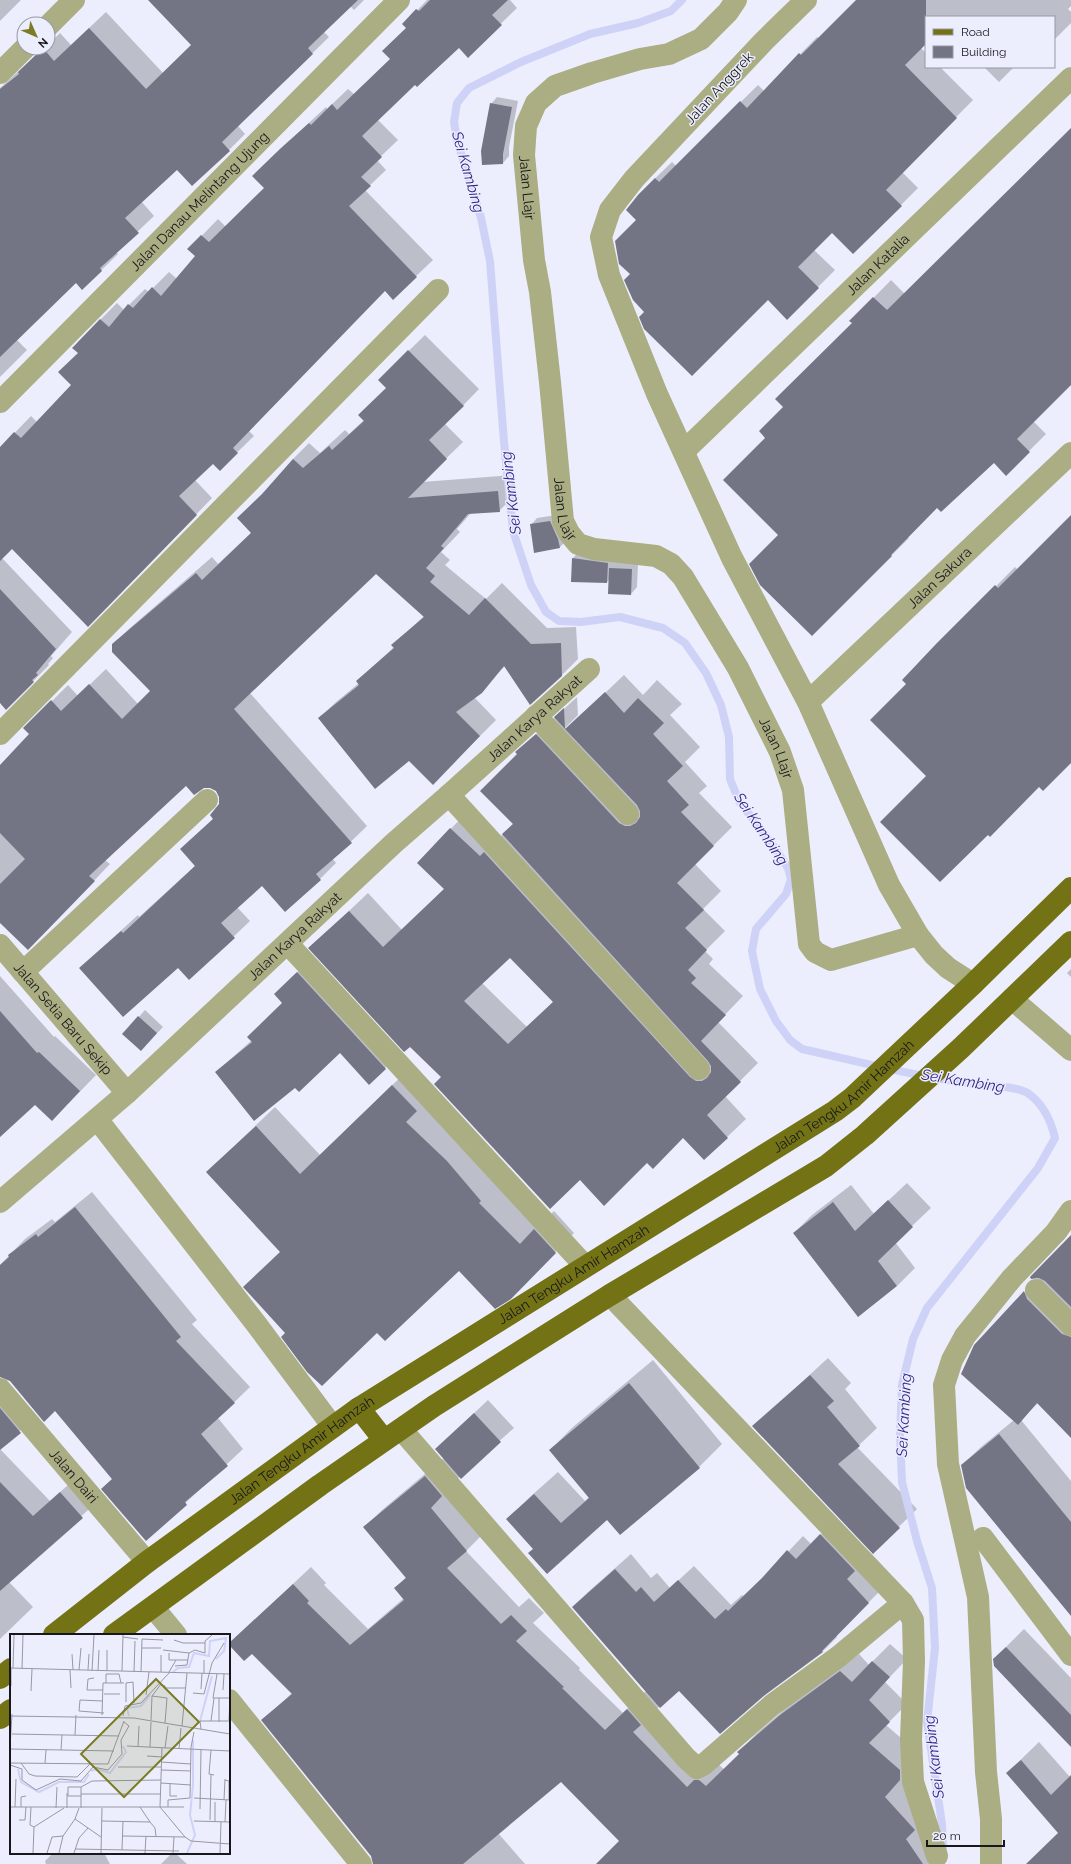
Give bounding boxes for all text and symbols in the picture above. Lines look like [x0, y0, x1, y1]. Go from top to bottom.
north arrow [16, 16, 56, 56]
legend [925, 16, 1055, 68]
text: Road [961, 25, 990, 39]
text: N [35, 35, 50, 50]
text: Building [961, 45, 1007, 59]
street label: Jalan Anggrek [682, 48, 757, 127]
street label: Jalan Danau Melintang Ujung [127, 128, 272, 274]
water label: Sei Kambing [448, 128, 488, 215]
street label: Jalan Llajr [516, 154, 538, 221]
street label: Jalan Katalia [843, 230, 912, 298]
water label: Sei Kambing [497, 450, 525, 537]
street label: Jalan Llajr [551, 476, 580, 544]
street label: Jalan Sakura [904, 544, 975, 612]
street label: Jalan Karya Rakyat [484, 671, 585, 765]
street label: Jalan Llajr [756, 715, 796, 781]
water label: Sei Kambing [730, 788, 792, 869]
street label: Jalan Karya Rakyat [245, 888, 345, 983]
street label: Jalan Setia Baru Sekip [11, 959, 116, 1078]
street label: Jalan Tengku Amir Hamzah [770, 1036, 917, 1156]
water label: Sei Kambing [919, 1065, 1006, 1096]
street label: Jalan Tengku Amir Hamzah [495, 1221, 652, 1327]
water label: Sei Kambing [893, 1372, 915, 1458]
street label: Jalan Tengku Amir Hamzah [226, 1393, 377, 1508]
street label: Jalan Dairi [46, 1445, 101, 1506]
inset map [10, 1634, 230, 1854]
water label: Sei Kambing [920, 1714, 948, 1801]
scale bar [927, 1822, 1004, 1848]
text: 20 m [933, 1829, 961, 1843]

